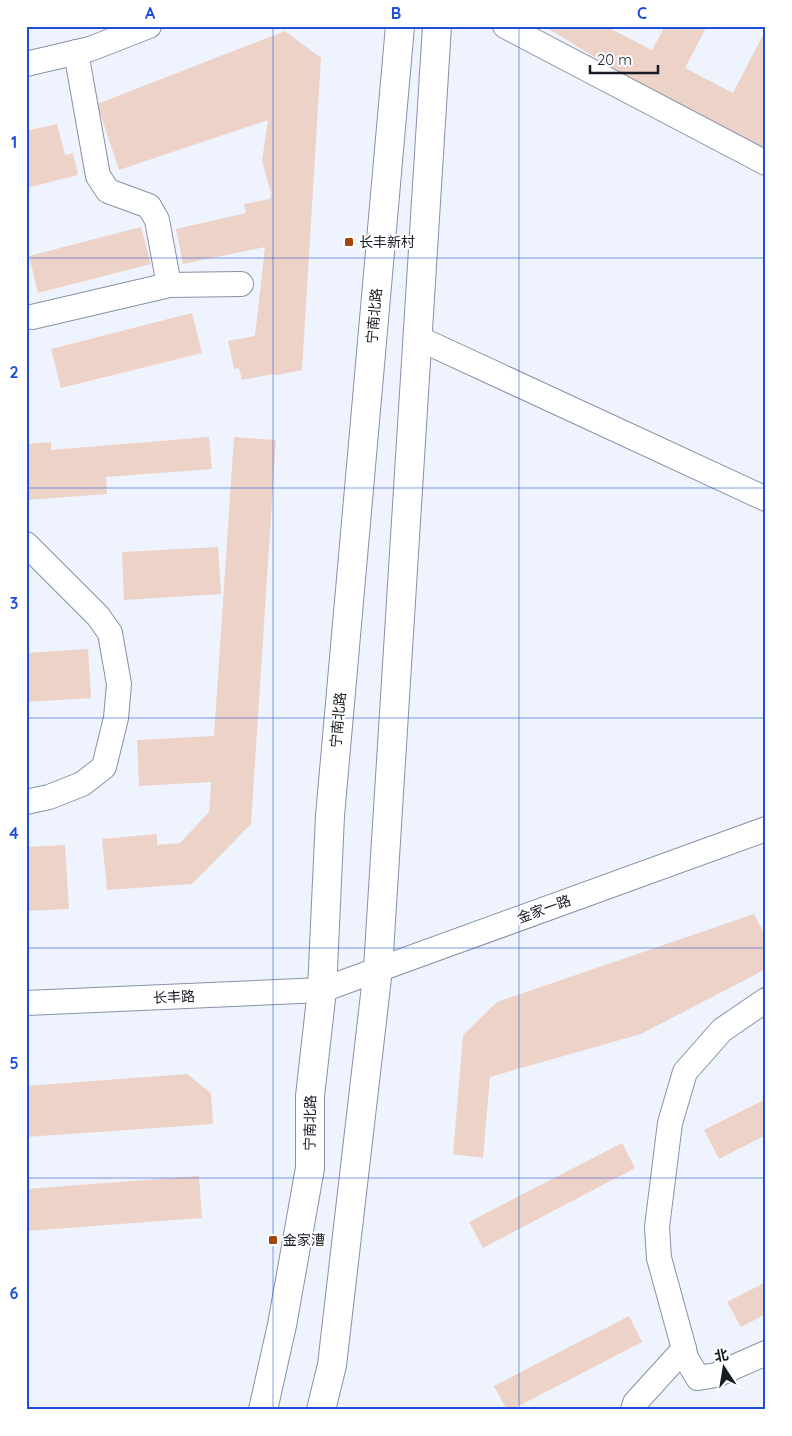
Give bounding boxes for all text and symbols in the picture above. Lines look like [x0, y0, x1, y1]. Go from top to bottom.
text: A [145, 3, 156, 23]
text: B [391, 3, 401, 23]
text: C [637, 3, 647, 23]
scale bar [590, 42, 657, 74]
text: 20 m [597, 50, 632, 69]
text: 1 [11, 132, 17, 152]
place label: 长丰新村 [359, 233, 415, 251]
marker: 长丰新村 [343, 236, 355, 248]
street label: 宁南北路 [363, 287, 385, 345]
text: 2 [9, 362, 19, 382]
text: 3 [10, 593, 18, 613]
street label: 宁南北路 [327, 691, 349, 749]
text: 4 [9, 823, 19, 843]
street label: 金家一路 [515, 891, 573, 927]
street label: 长丰路 [153, 987, 195, 1007]
text: 5 [9, 1053, 19, 1073]
street label: 宁南北路 [301, 1095, 319, 1151]
place label: 金家漕 [283, 1231, 325, 1249]
marker: 金家漕 [267, 1234, 279, 1246]
text: 6 [10, 1283, 19, 1303]
north arrow [700, 1344, 750, 1394]
text: 北 [713, 1345, 730, 1366]

